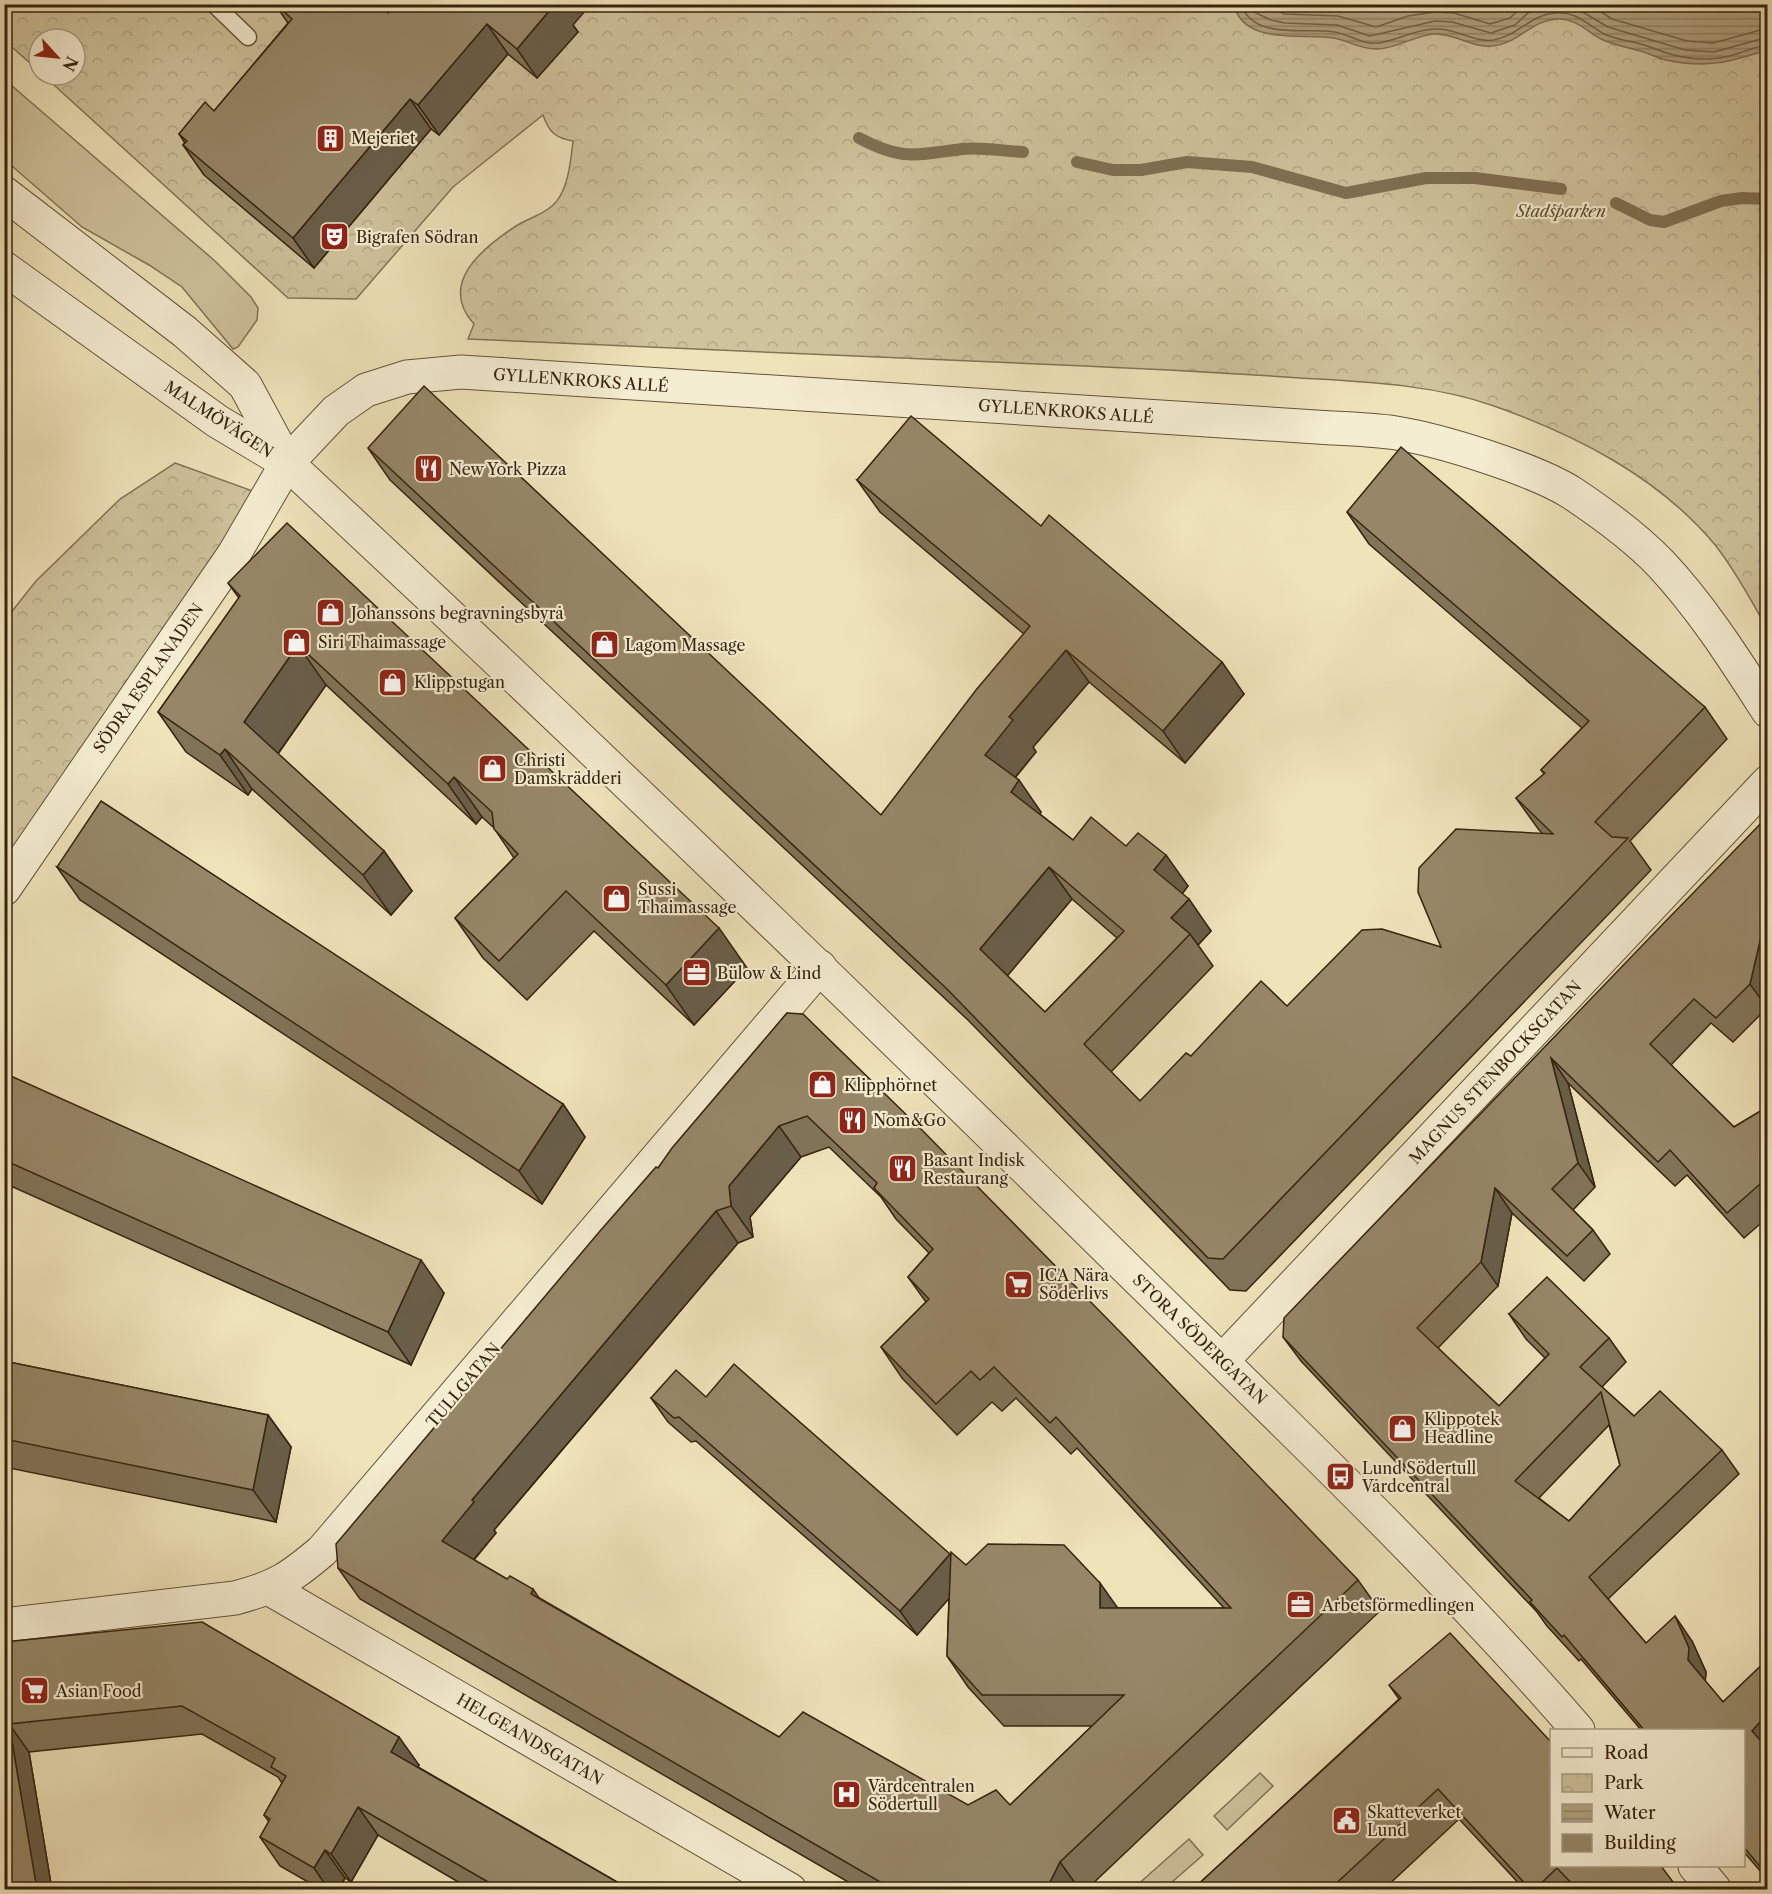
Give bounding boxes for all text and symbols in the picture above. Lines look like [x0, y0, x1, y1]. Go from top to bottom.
north arrow [27, 27, 87, 87]
text: N [58, 53, 82, 75]
building icon: Mejeriet [314, 122, 346, 154]
place label: Mejeriet [351, 128, 416, 148]
park label: Stadsparken [1515, 201, 1606, 221]
theatre icon: Bigrafen Södran [319, 221, 351, 253]
place label: Bigrafen Södran [356, 227, 479, 247]
street label: GYLLENKROKS ALLÉ [493, 364, 669, 396]
street label: MALMÖVÄGEN [161, 376, 277, 462]
street label: GYLLENKROKS ALLÉ [978, 395, 1154, 427]
restaurant icon: New York Pizza [412, 453, 444, 485]
place label: New York Pizza [449, 459, 567, 479]
shop icon: Johanssons begravningsbyrå [314, 597, 346, 629]
street label: SÖDRA ESPLANADEN [89, 599, 207, 757]
place label: Johanssons begravningsbyrå [348, 603, 564, 623]
shop icon: Siri Thaimassage [281, 626, 313, 658]
shop icon: Lagom Massage [588, 629, 620, 661]
place label: Siri Thaimassage [318, 632, 446, 652]
place label: Lagom Massage [625, 635, 745, 655]
shop icon: Klippstugan [377, 666, 409, 698]
place label: Klippstugan [414, 672, 505, 692]
place label: Christi Damskrädderi [514, 750, 622, 788]
shop icon: Christi Damskrädderi [477, 753, 509, 785]
place label: Sussi Thaimassage [638, 879, 736, 917]
shop icon: Sussi Thaimassage [601, 882, 633, 914]
office icon: Bülow & Lind [680, 957, 712, 989]
place label: Bülow & Lind [717, 963, 821, 983]
street label: MAGNUS STENBOCKSGATAN [1405, 976, 1585, 1168]
shop icon: Klipphörnet [807, 1069, 839, 1101]
place label: Klipphörnet [844, 1075, 937, 1095]
restaurant icon: Nom&Go [836, 1104, 868, 1136]
place label: Nom&Go [873, 1110, 946, 1130]
place label: Basant Indisk Restaurang [923, 1150, 1026, 1188]
restaurant icon: Basant Indisk Restaurang [886, 1153, 918, 1185]
place label: ICA Nära Söderlivs [1039, 1265, 1110, 1303]
supermarket icon: ICA Nära Söderlivs [1002, 1268, 1034, 1300]
street label: STORA SÖDERGATAN [1129, 1270, 1271, 1408]
street label: TULLGATAN [422, 1339, 504, 1431]
place label: Klippotek Headline [1424, 1409, 1500, 1447]
shop icon: Klippotek Headline [1387, 1412, 1419, 1444]
place label: Lund Södertull Vårdcentral [1361, 1458, 1476, 1496]
bus stop icon: Lund Södertull Vårdcentral [1325, 1461, 1357, 1493]
office icon: Arbetsförmedlingen [1285, 1589, 1317, 1621]
place label: Arbetsförmedlingen [1321, 1595, 1475, 1615]
supermarket icon: Asian Food [19, 1675, 51, 1707]
place label: Asian Food [55, 1681, 142, 1701]
street label: HELGEANDSGATAN [453, 1689, 607, 1789]
legend [1550, 1729, 1745, 1867]
text: Road [1604, 1742, 1649, 1764]
text: Park [1604, 1772, 1645, 1794]
place label: Vårdcentralen Södertull [867, 1776, 975, 1814]
hospital icon: Vårdcentralen Södertull [831, 1779, 863, 1811]
place label: Skatteverket Lund [1367, 1802, 1461, 1840]
text: Water [1603, 1802, 1656, 1824]
public building icon: Skatteverket Lund [1330, 1805, 1362, 1837]
text: Building [1604, 1832, 1676, 1854]

